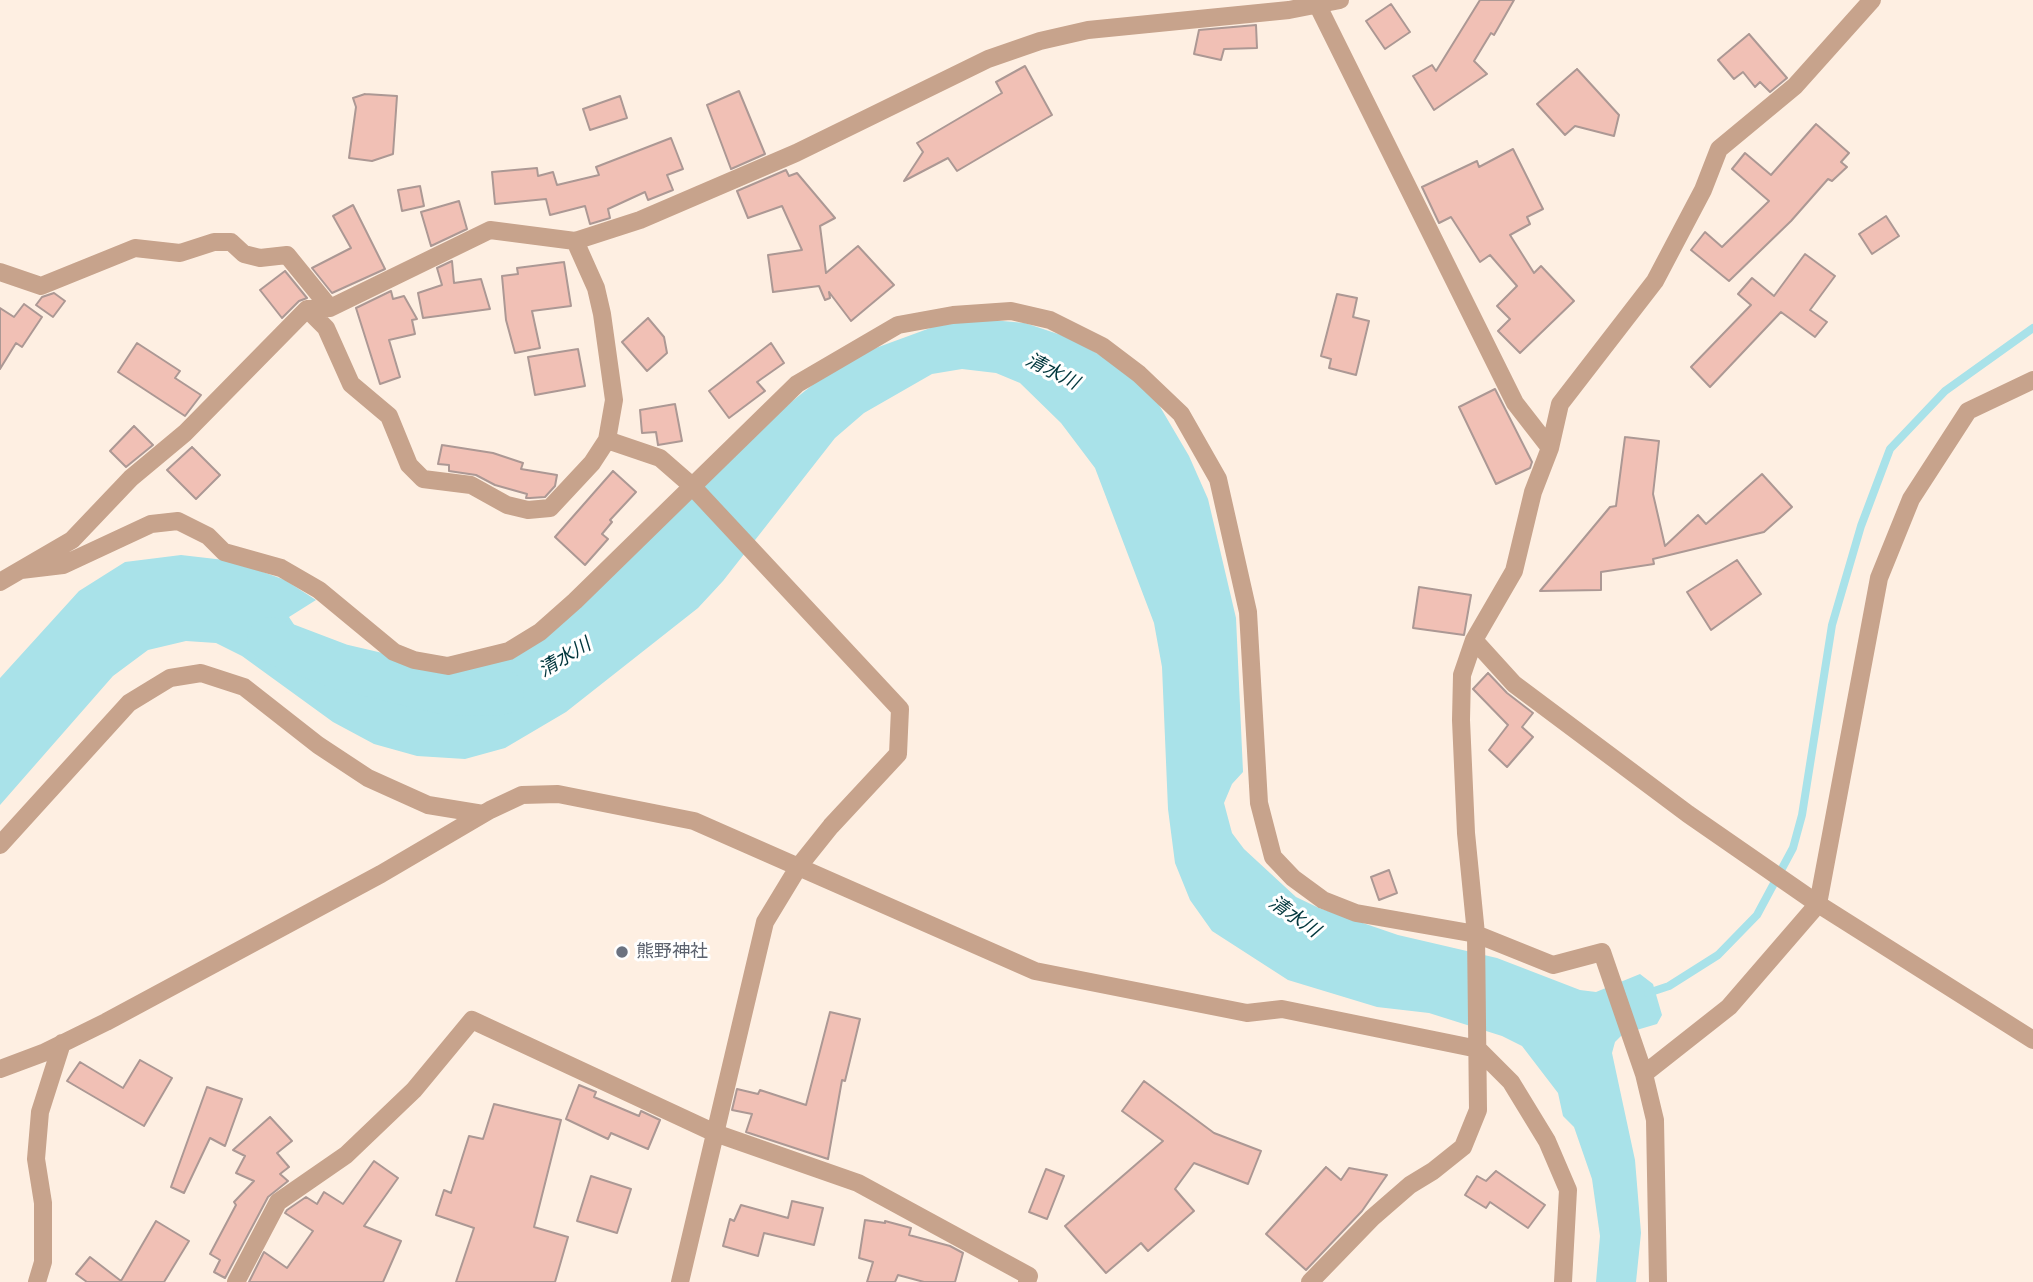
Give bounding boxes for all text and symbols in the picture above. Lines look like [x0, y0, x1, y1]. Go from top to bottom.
water label: 清水川 [1021, 349, 1083, 395]
water label: 清水川 [535, 634, 595, 682]
water label: 清水川 [1264, 891, 1324, 943]
place label: 熊野神社 [636, 941, 708, 963]
marker: 熊野神社 [614, 944, 630, 960]

